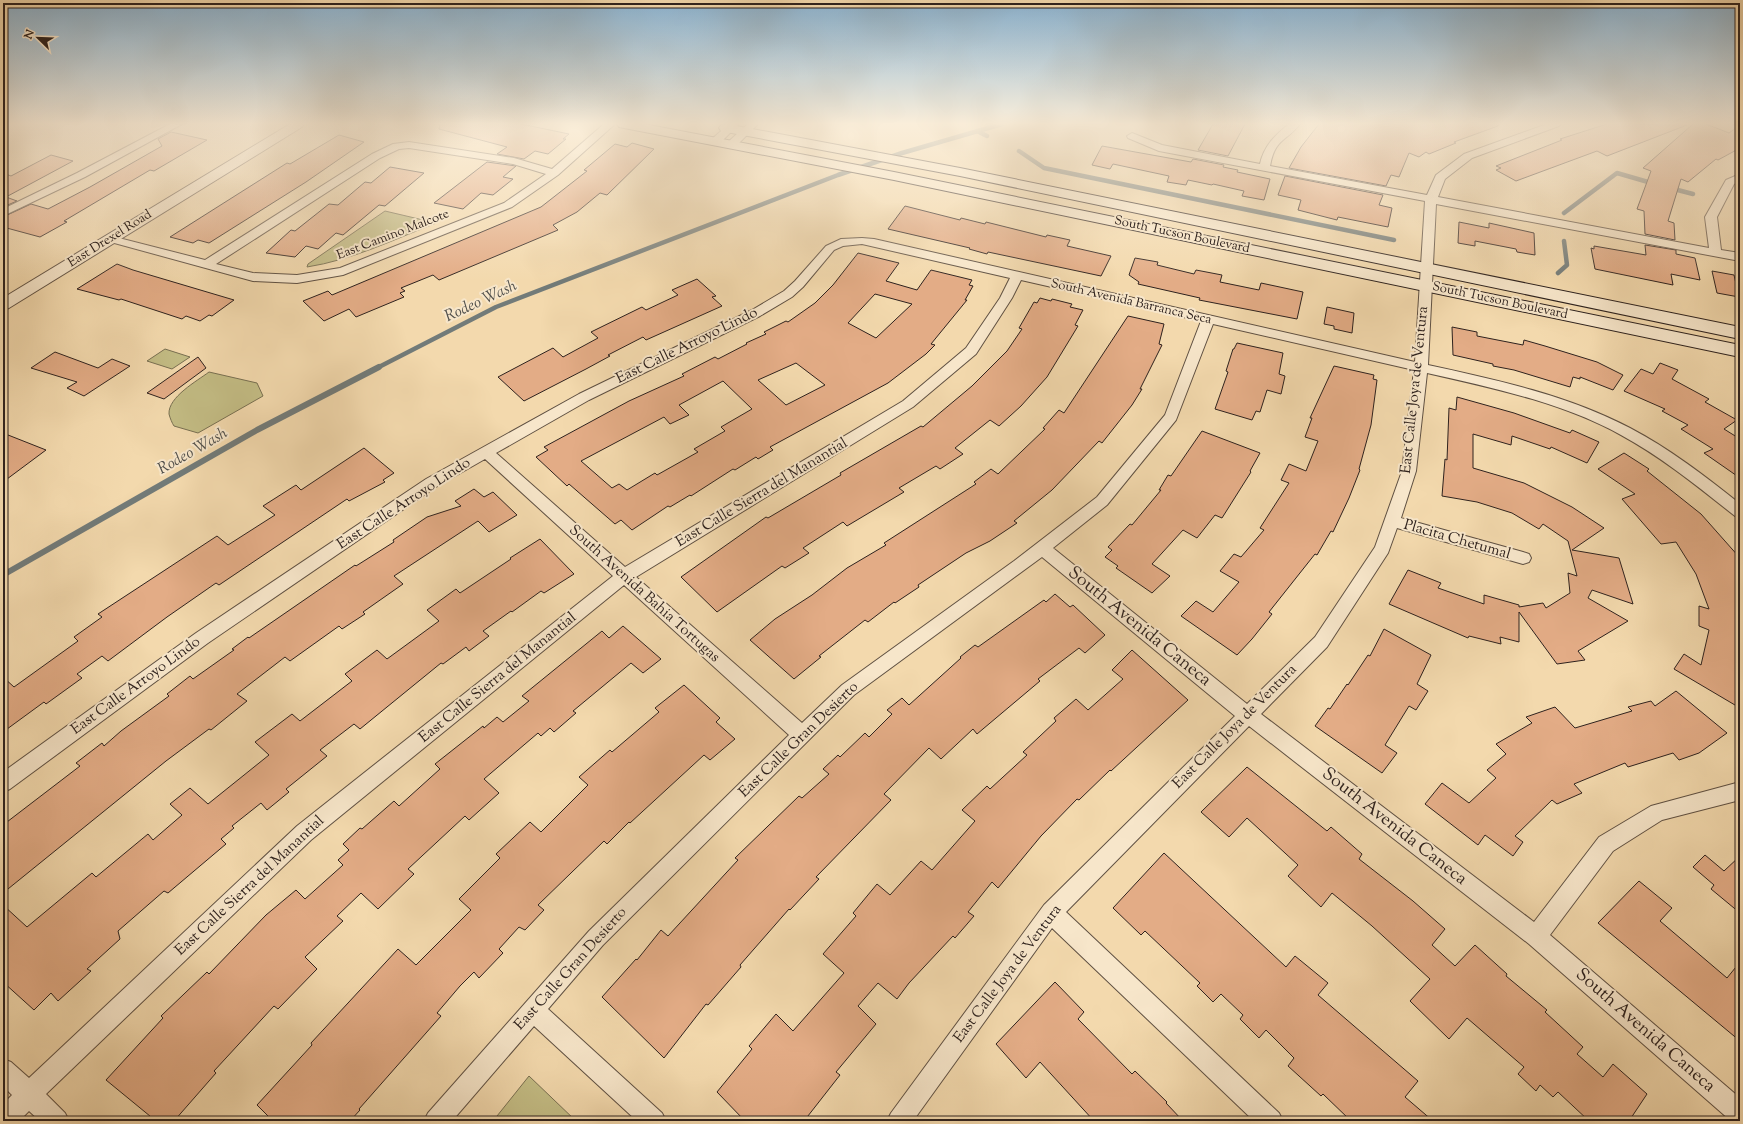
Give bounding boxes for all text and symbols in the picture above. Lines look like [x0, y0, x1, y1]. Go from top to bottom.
north arrow [18, 18, 58, 58]
text: N [20, 27, 39, 43]
street label: East Camino Malcote [334, 205, 452, 265]
street label: East Drexel Road [65, 206, 156, 272]
street label: South Tucson Boulevard [1113, 212, 1252, 258]
water label: Rodeo Wash [441, 275, 521, 329]
street label: South Avenida Barranca Seca [1049, 275, 1213, 329]
street label: South Tucson Boulevard [1431, 278, 1570, 324]
street label: East Calle Arroyo Lindo [613, 302, 761, 390]
street label: East Calle Joya de Ventura [1396, 305, 1434, 475]
water label: Rodeo Wash [154, 423, 232, 481]
street label: East Calle Sierra del Manantial [672, 433, 852, 553]
street label: East Calle Arroyo Lindo [333, 453, 475, 555]
street label: Placita Chetumal [1401, 515, 1513, 565]
street label: South Avenida Bahia Tortugas [564, 520, 724, 668]
street label: South Avenida Caneca [1062, 561, 1216, 693]
street label: East Calle Sierra del Manantial [415, 608, 581, 748]
street label: East Calle Arroyo Lindo [67, 632, 205, 740]
street label: East Calle Joya de Ventura [1168, 660, 1302, 794]
street label: East Calle Gran Desierto [734, 677, 864, 803]
street label: South Avenida Caneca [1316, 762, 1472, 892]
street label: East Calle Sierra del Manantial [171, 811, 329, 961]
street label: East Calle Joya de Ventura [949, 900, 1067, 1048]
street label: East Calle Gran Desierto [510, 903, 632, 1035]
street label: South Avenida Caneca [1569, 963, 1721, 1099]

